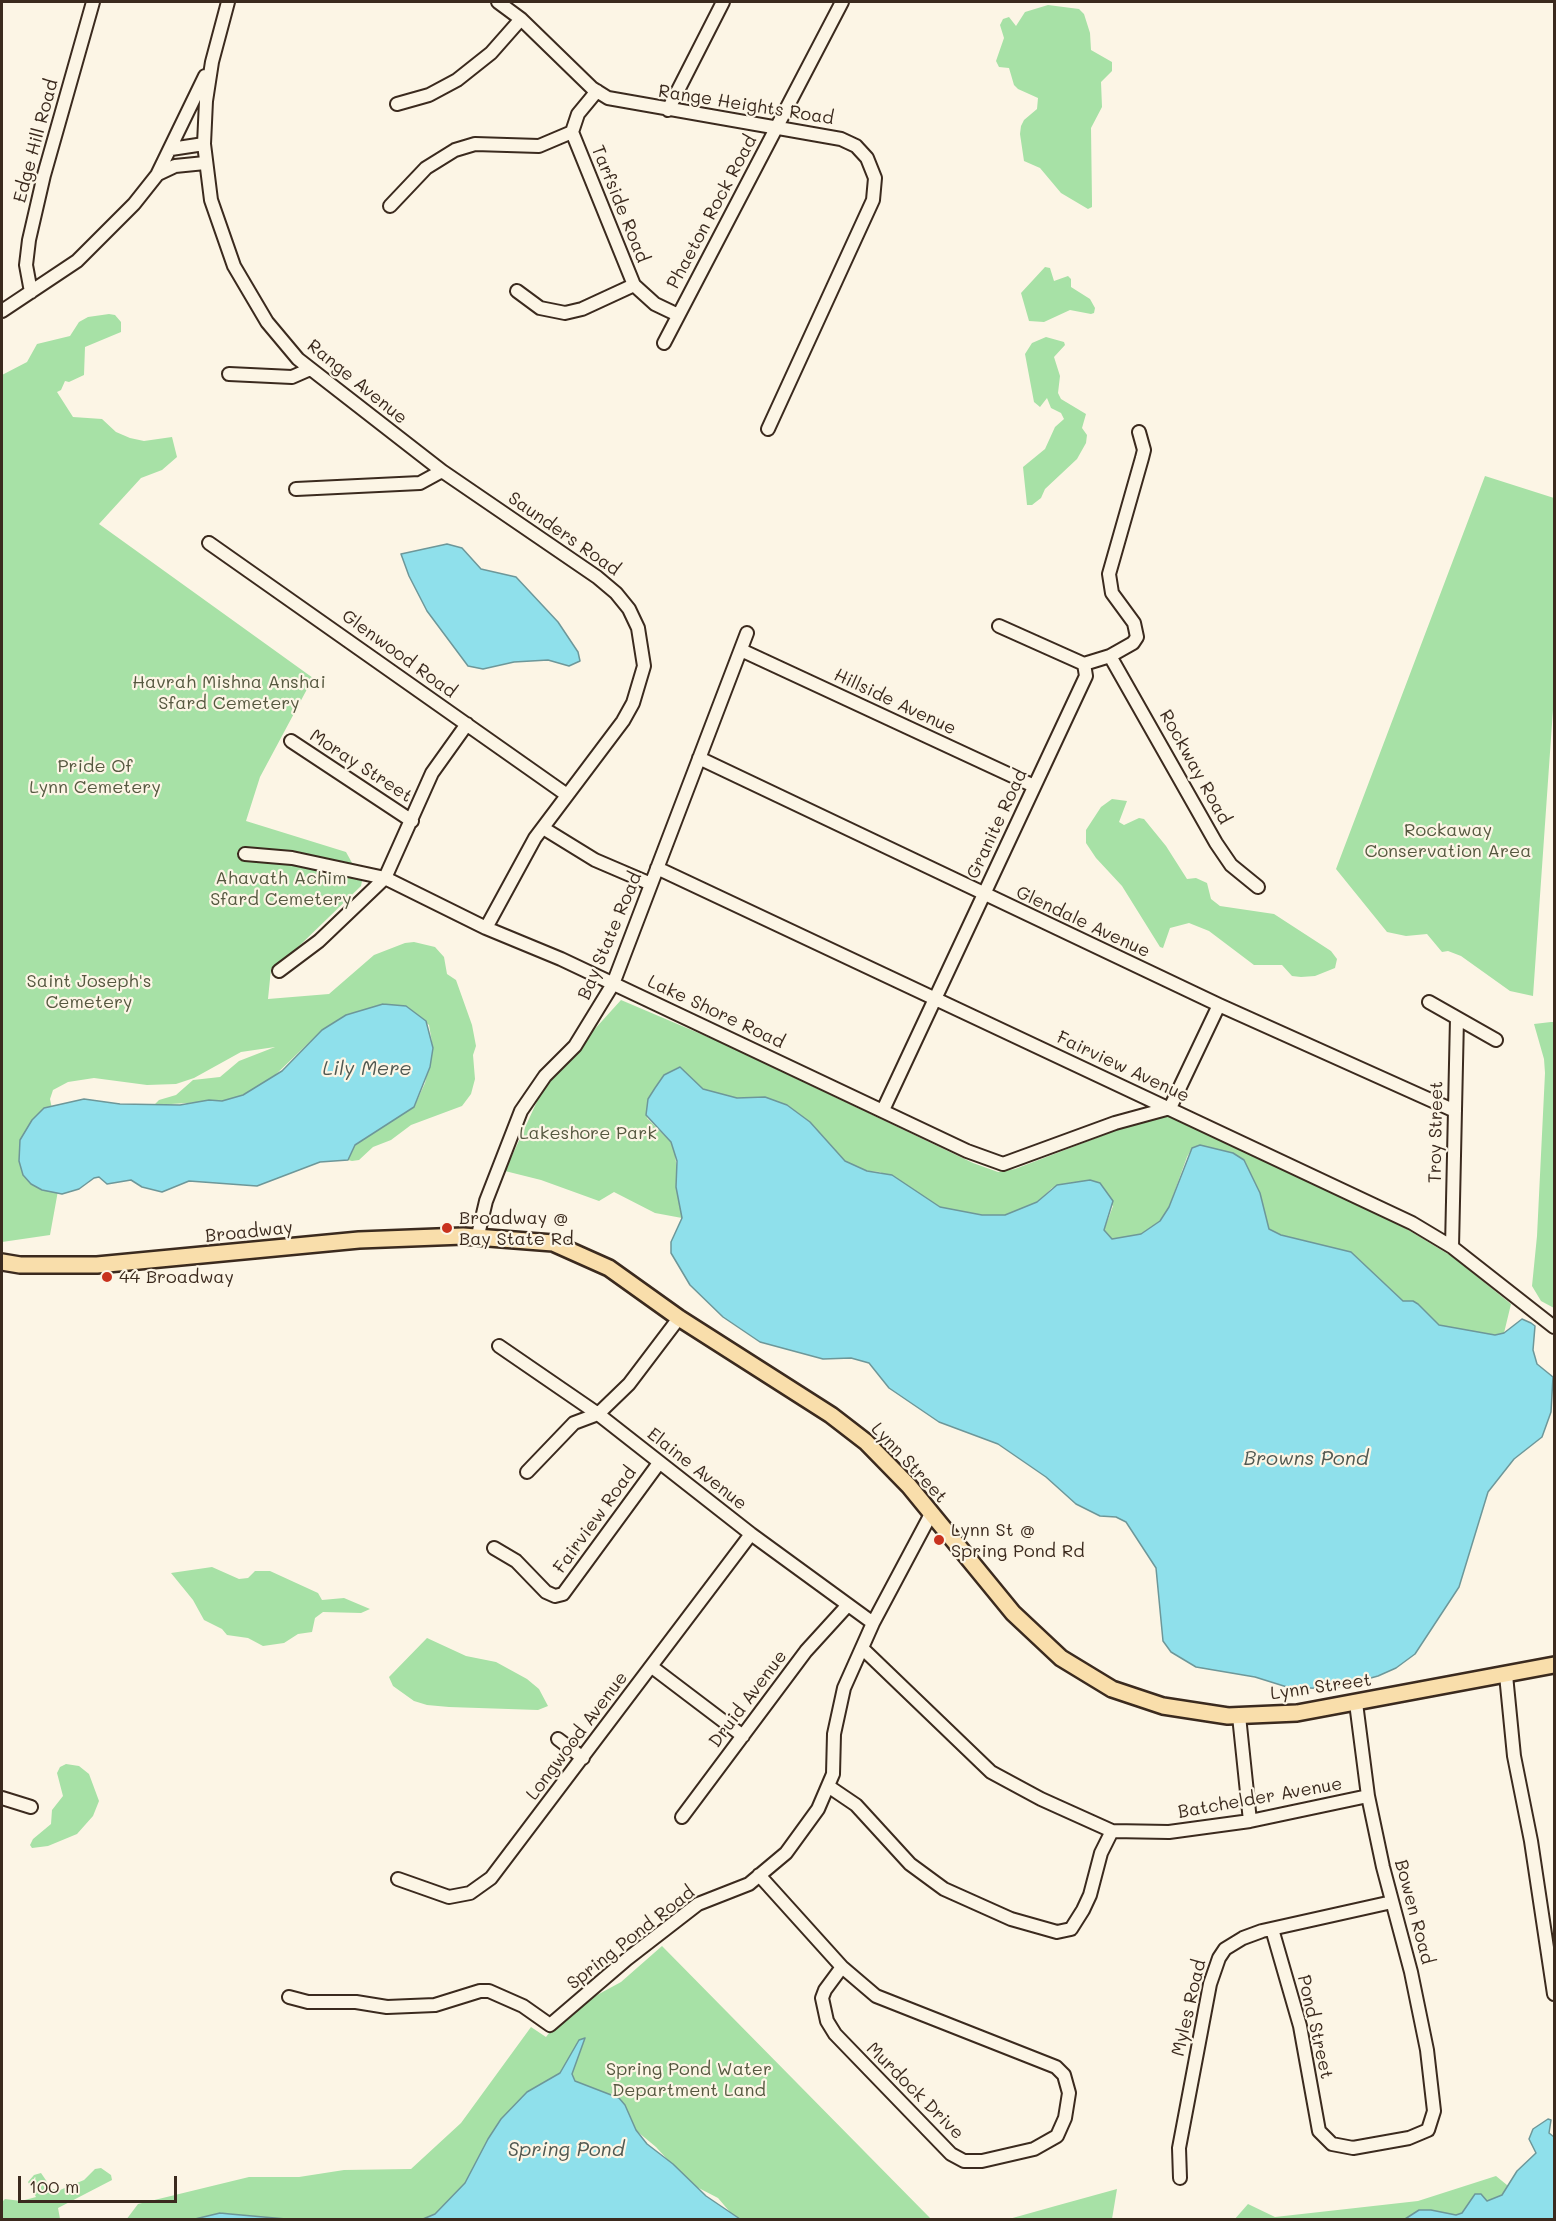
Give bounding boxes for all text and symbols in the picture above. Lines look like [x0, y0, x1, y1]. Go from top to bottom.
street label: Edge Hill Road [9, 77, 63, 205]
street label: Range Heights Road [657, 80, 835, 130]
street label: Phaeton Rock Road [662, 132, 762, 292]
street label: Tarfside Road [587, 142, 653, 266]
street label: Range Avenue [303, 335, 411, 429]
street label: Saunders Road [504, 487, 624, 581]
street label: Glenwood Road [338, 605, 460, 703]
street label: Hillside Avenue [831, 664, 959, 740]
park label: Havrah Mishna Anshai Sfard Cemetery [132, 671, 326, 714]
street label: Rockway Road [1155, 706, 1235, 828]
street label: Moray Street [306, 725, 416, 807]
park label: Pride Of Lynn Cemetery [29, 755, 161, 798]
street label: Granite Road [962, 766, 1032, 882]
park label: Rockaway Conservation Area [1365, 819, 1531, 862]
park label: Ahavath Achim Sfard Cemetery [210, 867, 352, 910]
street label: Bay State Road [573, 869, 647, 1003]
street label: Glendale Avenue [1013, 882, 1153, 962]
park label: Saint Joseph's Cemetery [27, 970, 151, 1012]
street label: Lake Shore Road [644, 971, 788, 1053]
street label: Fairview Avenue [1053, 1027, 1193, 1107]
water label: Lily Mere [322, 1057, 412, 1081]
street label: Troy Street [1424, 1081, 1448, 1183]
park label: Lakeshore Park [519, 1122, 657, 1144]
place label: Broadway @ Bay State Rd [459, 1207, 574, 1250]
street label: Broadway [204, 1217, 294, 1247]
marker: Broadway @ Bay State Rd [440, 1221, 454, 1235]
place label: 44 Broadway [119, 1266, 234, 1288]
marker: 44 Broadway [100, 1270, 114, 1284]
street label: Lynn Street [866, 1418, 952, 1508]
street label: Elaine Avenue [643, 1423, 751, 1515]
water label: Browns Pond [1244, 1447, 1368, 1471]
street label: Fairview Road [549, 1462, 641, 1578]
place label: Lynn St @ Spring Pond Rd [951, 1519, 1085, 1562]
marker: Lynn St @ Spring Pond Rd [932, 1533, 946, 1547]
street label: Druid Avenue [704, 1646, 792, 1752]
street label: Longwood Avenue [522, 1667, 632, 1805]
street label: Lynn Street [1269, 1669, 1373, 1705]
street label: Batchelder Avenue [1176, 1773, 1344, 1823]
street label: Bowen Road [1390, 1857, 1438, 1967]
street label: Spring Pond Road [563, 1882, 699, 1994]
street label: Myles Road [1167, 1957, 1211, 2059]
street label: Pond Street [1293, 1973, 1337, 2081]
street label: Murdock Drive [862, 2038, 968, 2144]
park label: Spring Pond Water Department Land [606, 2058, 772, 2100]
water label: Spring Pond [508, 2138, 624, 2162]
scale bar [21, 2164, 180, 2202]
text: 100 m [29, 2174, 79, 2198]

